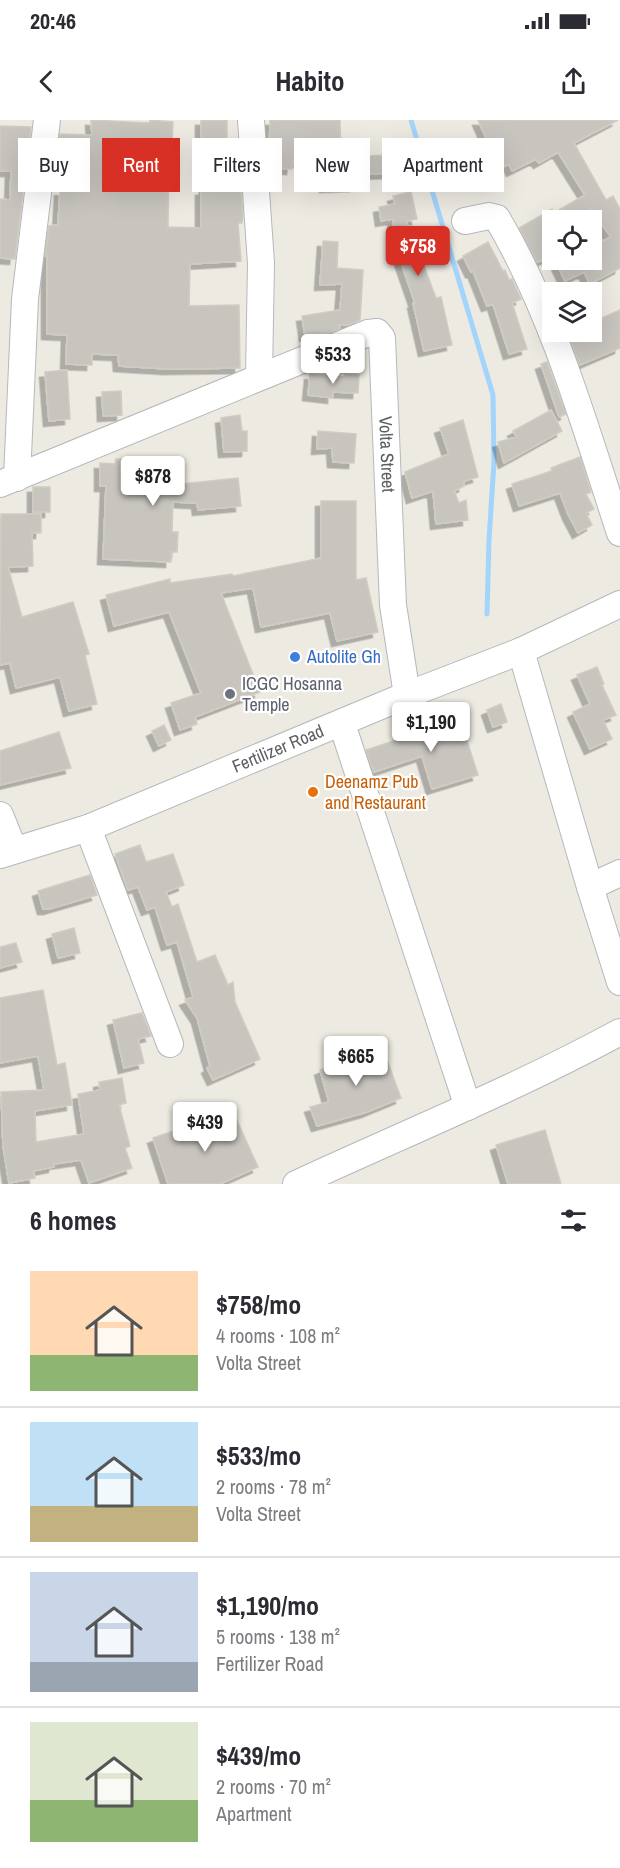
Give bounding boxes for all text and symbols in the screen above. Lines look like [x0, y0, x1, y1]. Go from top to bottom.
text: 20:46 [30, 6, 76, 36]
text: Habito [276, 63, 344, 99]
icon: back [30, 65, 63, 98]
icon: share [557, 65, 590, 98]
chip: Buy [18, 138, 90, 192]
chip: Rent [102, 138, 180, 192]
chip: Filters [192, 138, 282, 192]
chip: New [294, 138, 370, 192]
chip: Apartment [382, 138, 504, 192]
map controls [542, 210, 602, 342]
button: locate [542, 210, 602, 270]
pin: $758 [382, 226, 454, 277]
text: $758 [400, 232, 436, 259]
button: layers [542, 282, 602, 342]
pin: $533 [297, 334, 369, 385]
text: $533 [315, 340, 351, 367]
street label: Volta Street [373, 416, 401, 493]
pin: $878 [117, 456, 189, 507]
text: $878 [135, 462, 171, 489]
place label: Autolite Gh [306, 644, 381, 669]
marker: Autolite Gh [288, 650, 302, 664]
place label: ICGC Hosanna Temple [242, 671, 342, 717]
marker: ICGC Hosanna Temple [223, 687, 237, 701]
pin: $1,190 [382, 702, 480, 753]
text: $1,190 [406, 708, 456, 735]
street label: Fertilizer Road [228, 718, 327, 778]
place label: Deenamz Pub and Restaurant [325, 769, 426, 815]
marker: Deenamz Pub and Restaurant [306, 785, 320, 799]
pin: $665 [320, 1036, 392, 1087]
text: $665 [338, 1042, 374, 1069]
pin: $439 [169, 1102, 241, 1153]
text: $439 [187, 1108, 223, 1135]
text: 6 homes [30, 1203, 117, 1238]
icon: filters [557, 1204, 590, 1237]
text: $758/mo [216, 1287, 301, 1322]
icon: home [78, 1295, 150, 1367]
text: 4 rooms · 108 m² [216, 1322, 340, 1349]
text: Volta Street [216, 1349, 301, 1376]
text: $533/mo [216, 1438, 301, 1473]
icon: home [78, 1446, 150, 1518]
text: 2 rooms · 78 m² [216, 1473, 331, 1500]
text: Volta Street [216, 1500, 301, 1527]
text: $1,190/mo [216, 1588, 319, 1623]
icon: home [78, 1596, 150, 1668]
text: 5 rooms · 138 m² [216, 1623, 340, 1650]
text: Fertilizer Road [216, 1650, 324, 1677]
text: $439/mo [216, 1738, 301, 1773]
icon: home [78, 1746, 150, 1818]
text: 2 rooms · 70 m² [216, 1773, 331, 1800]
text: Apartment [216, 1800, 292, 1827]

